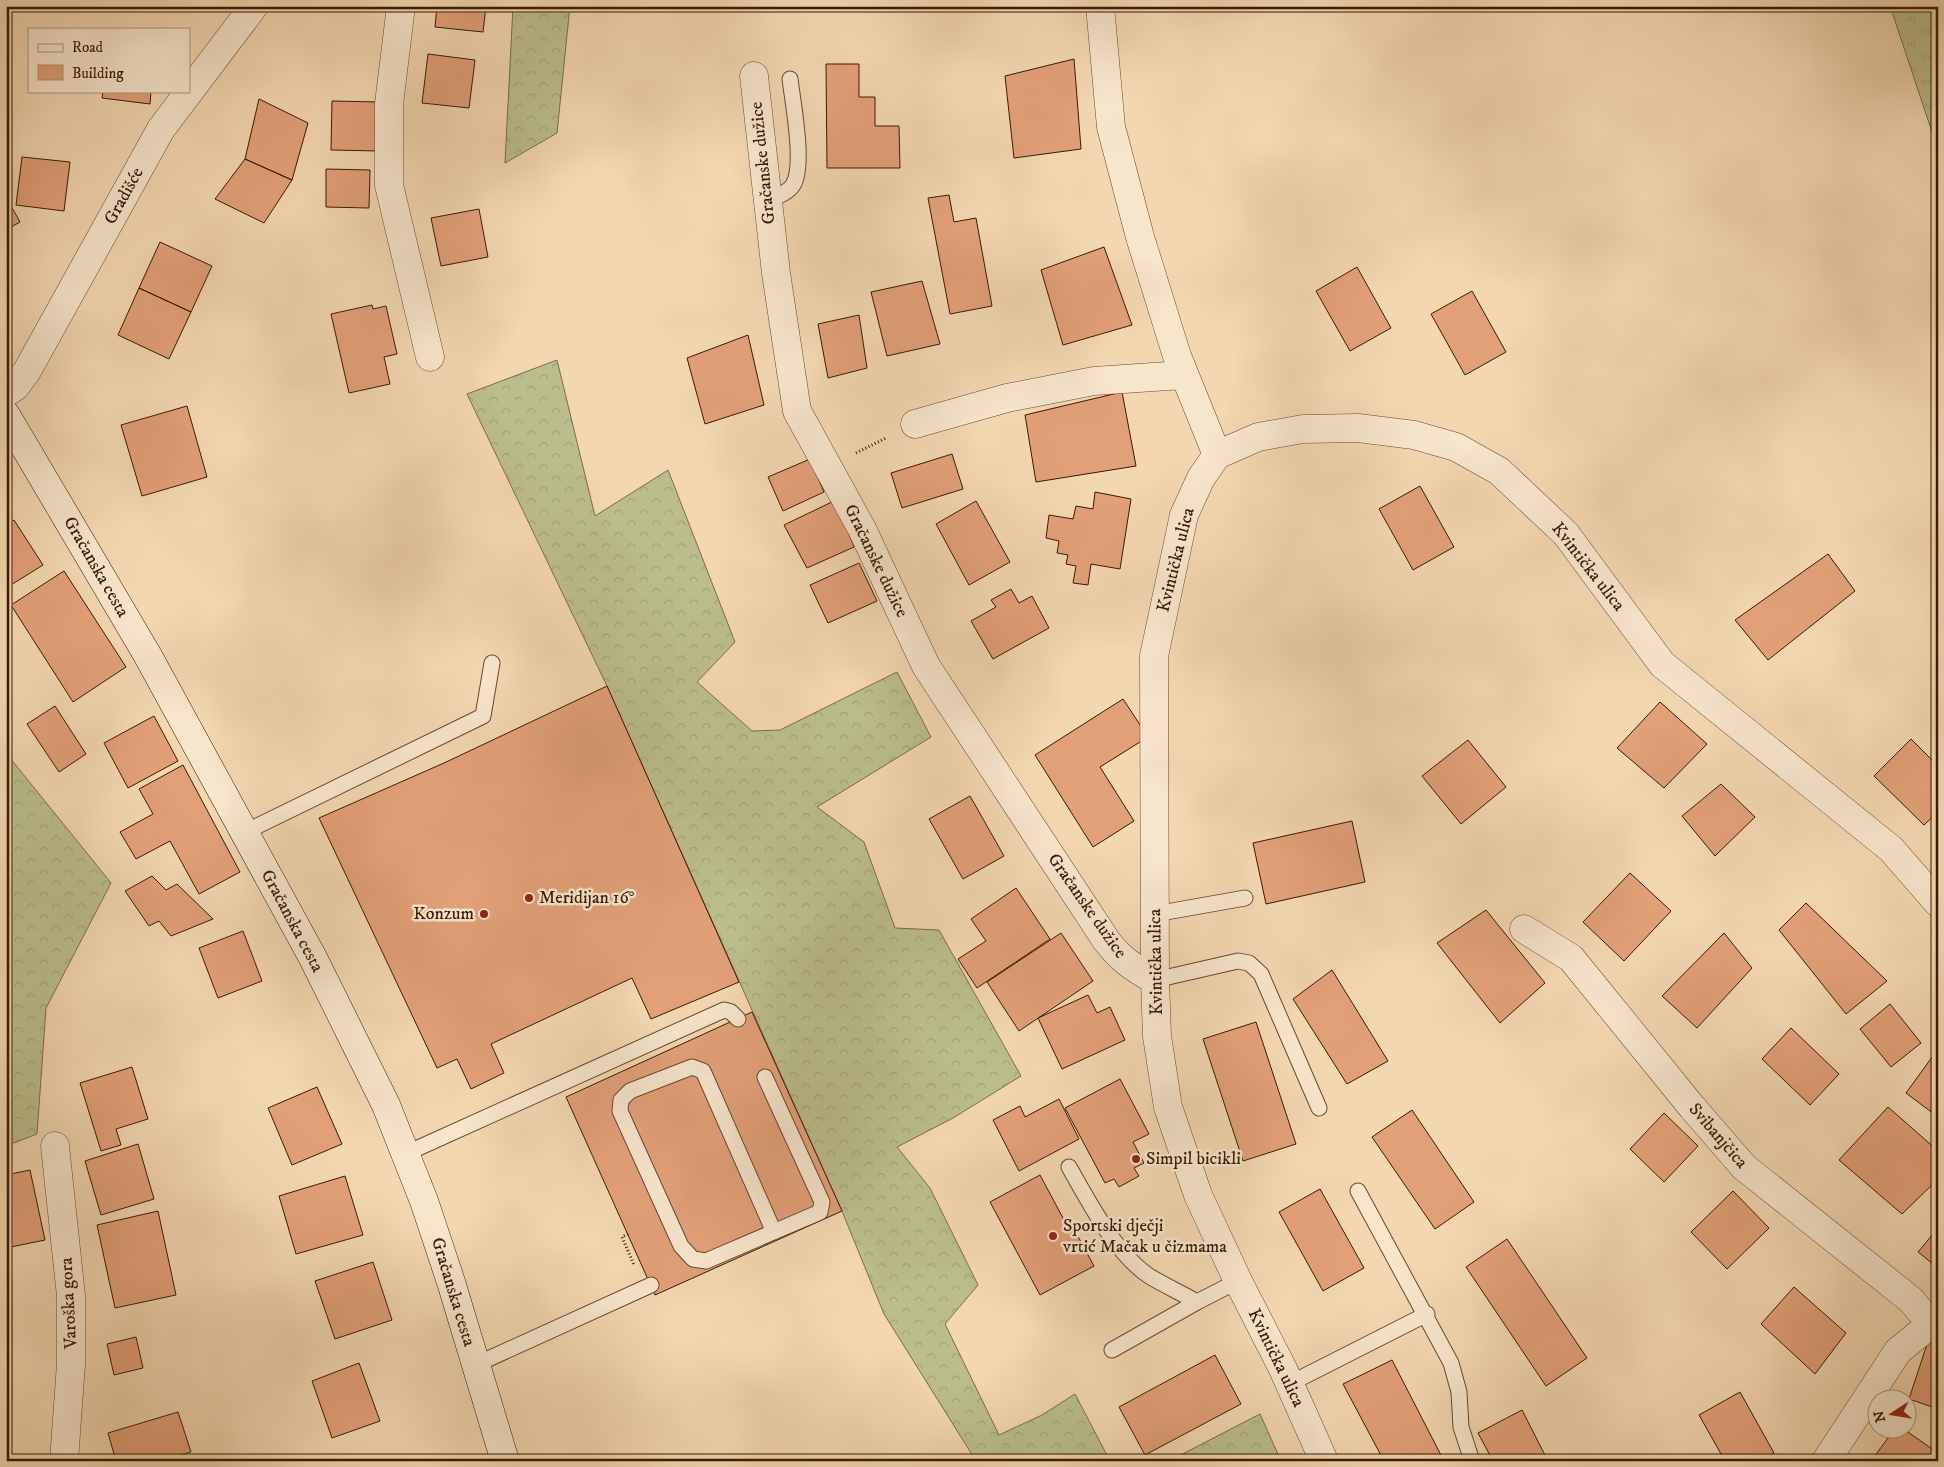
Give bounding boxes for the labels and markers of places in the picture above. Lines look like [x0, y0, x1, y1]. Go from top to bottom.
place label: Meridijan 16° [539, 887, 635, 909]
marker: Meridijan 16° [523, 892, 535, 904]
place label: Konzum [413, 903, 474, 925]
marker: Konzum [478, 908, 490, 920]
place label: Simpil bicikli [1146, 1148, 1241, 1170]
marker: Simpil bicikli [1130, 1153, 1142, 1165]
place label: Sportski dječji vrtić Mačak u čizmama [1062, 1215, 1227, 1258]
marker: Sportski dječji vrtić Mačak u čizmama [1047, 1230, 1059, 1242]

